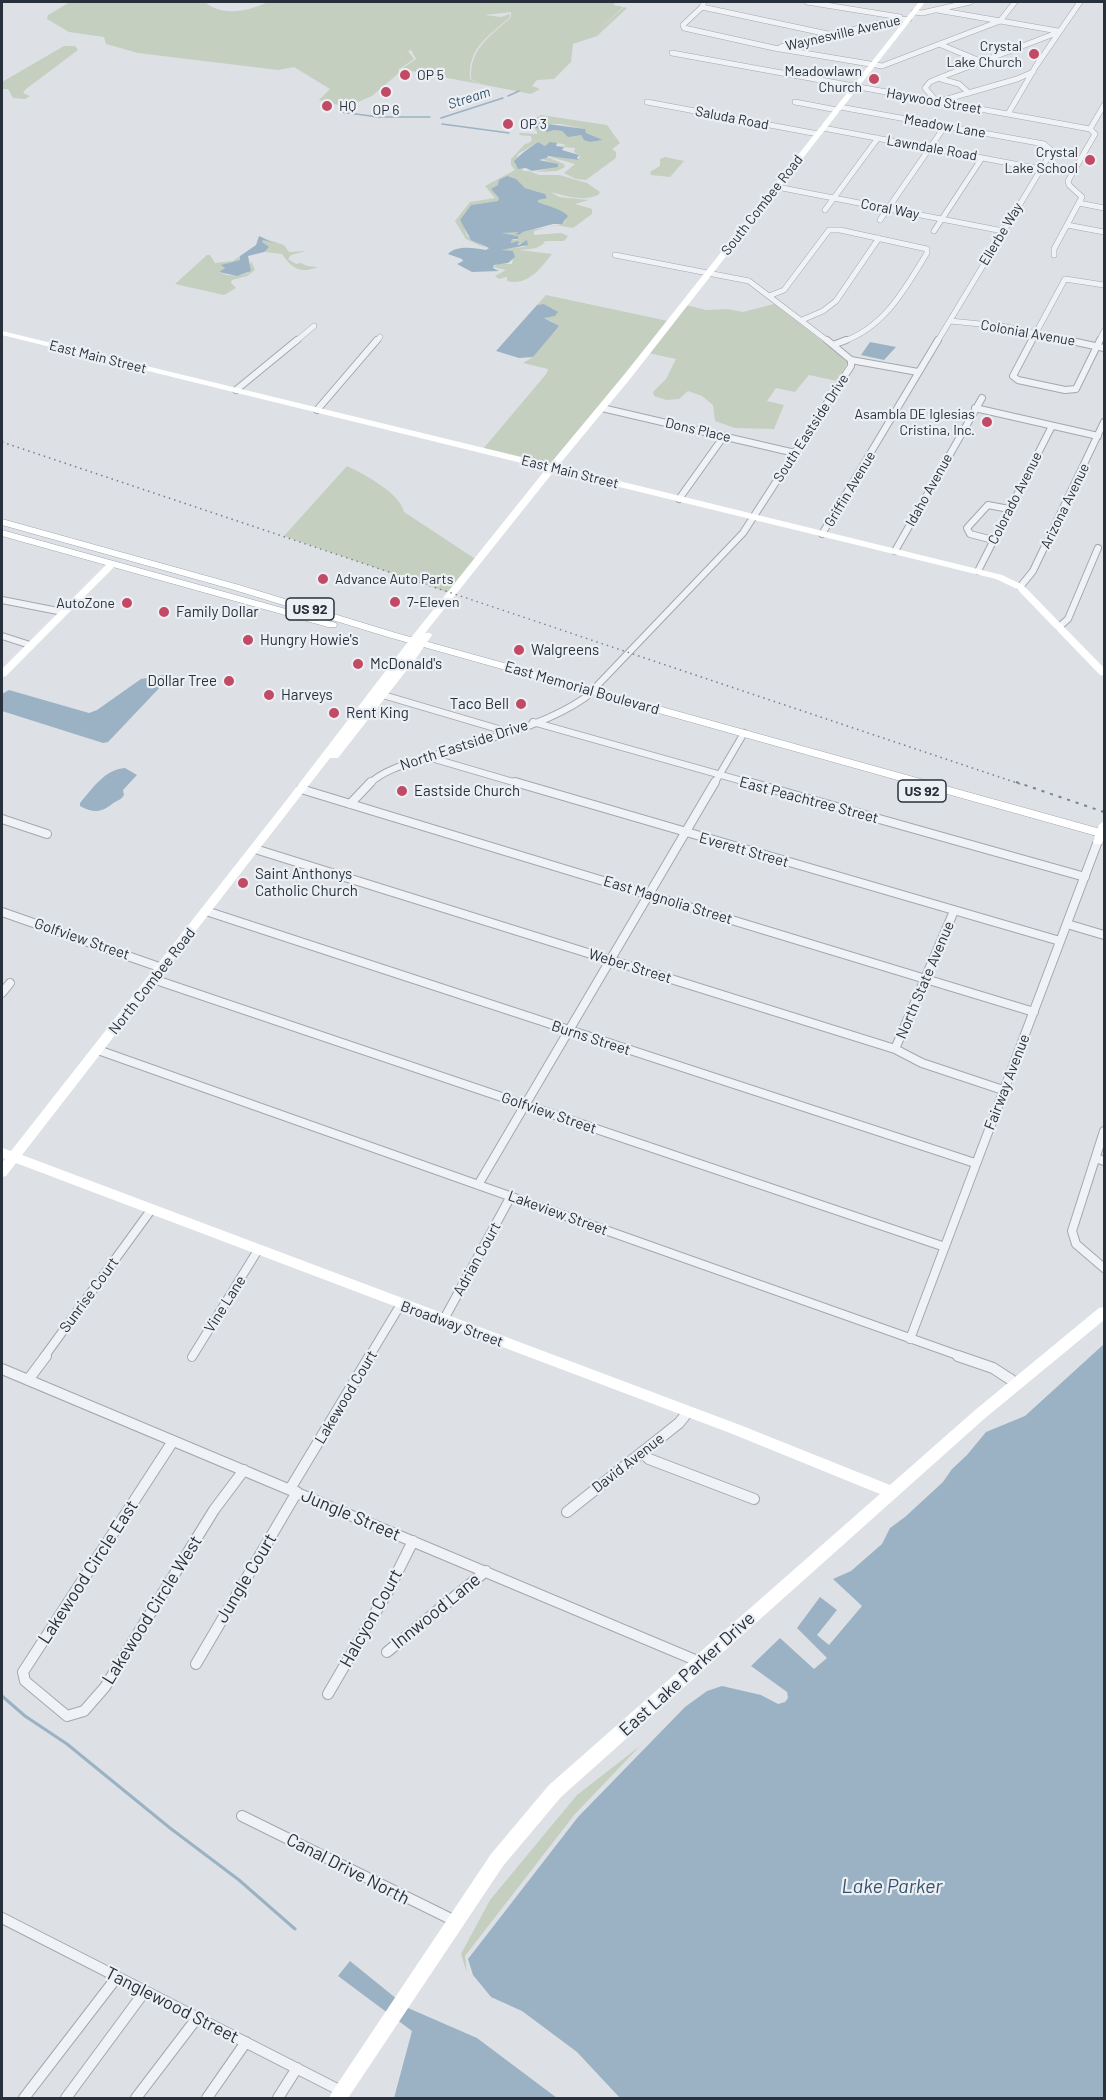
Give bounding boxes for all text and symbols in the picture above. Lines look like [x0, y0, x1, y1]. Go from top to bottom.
street label: Waynesville Avenue [784, 12, 902, 54]
place label: Crystal Lake Church [946, 38, 1022, 70]
marker: Crystal Lake Church [1027, 47, 1041, 61]
place label: Meadowlawn Church [784, 63, 862, 96]
place label: OP 5 [417, 67, 444, 83]
marker: OP 5 [398, 68, 412, 82]
marker: Meadowlawn Church [867, 72, 881, 86]
water label: Stream [446, 83, 492, 113]
street label: Haywood Street [885, 84, 983, 118]
marker: OP 6 [379, 85, 393, 99]
place label: HQ [339, 98, 356, 114]
marker: HQ [320, 99, 334, 113]
place label: OP 6 [372, 102, 400, 118]
street label: Saluda Road [694, 103, 770, 133]
street label: Meadow Lane [903, 111, 987, 141]
place label: OP 3 [520, 116, 547, 132]
marker: OP 3 [501, 117, 515, 131]
street label: Lawndale Road [885, 132, 979, 164]
place label: Crystal Lake School [1005, 144, 1078, 176]
street label: South Combee Road [718, 152, 806, 258]
marker: Crystal Lake School [1083, 153, 1097, 167]
street label: Coral Way [859, 195, 921, 223]
street label: Ellerbe Way [976, 199, 1026, 269]
street label: Colonial Avenue [979, 316, 1077, 350]
street label: East Main Street [48, 337, 148, 377]
street label: South Eastside Drive [770, 371, 852, 485]
place label: Asambla DE Iglesias Cristina, Inc. [854, 406, 975, 438]
street label: Dons Place [664, 414, 732, 446]
marker: Asambla DE Iglesias Cristina, Inc. [980, 415, 994, 429]
street label: Griffin Avenue [821, 448, 879, 530]
street label: Colorado Avenue [984, 449, 1046, 547]
street label: Idaho Avenue [902, 451, 956, 529]
street label: East Main Street [520, 452, 620, 492]
street label: Arizona Avenue [1037, 461, 1093, 551]
place label: Advance Auto Parts [335, 571, 453, 587]
marker: Advance Auto Parts [316, 572, 330, 586]
place label: 7-Eleven [407, 594, 460, 610]
place label: AutoZone [56, 595, 115, 611]
marker: 7-Eleven [388, 595, 402, 609]
marker: AutoZone [120, 596, 134, 610]
road number: US 92 [286, 598, 334, 620]
place label: Family Dollar [176, 603, 259, 621]
marker: Family Dollar [157, 605, 171, 619]
place label: Hungry Howie's [260, 631, 359, 649]
marker: Hungry Howie's [241, 633, 255, 647]
place label: Walgreens [531, 641, 599, 659]
marker: Walgreens [512, 643, 526, 657]
place label: McDonald's [370, 655, 442, 673]
marker: McDonald's [351, 657, 365, 671]
street label: East Memorial Boulevard [503, 657, 661, 719]
place label: Dollar Tree [147, 672, 217, 690]
marker: Dollar Tree [222, 674, 236, 688]
place label: Harveys [281, 686, 333, 704]
marker: Harveys [262, 688, 276, 702]
place label: Taco Bell [450, 695, 509, 713]
marker: Taco Bell [514, 697, 528, 711]
place label: Rent King [346, 704, 409, 722]
marker: Rent King [327, 706, 341, 720]
street label: North Eastside Drive [398, 716, 530, 774]
street label: East Peachtree Street [737, 773, 881, 827]
road number: US 92 [898, 780, 946, 802]
place label: Eastside Church [414, 782, 520, 800]
marker: Eastside Church [395, 784, 409, 798]
street label: Everett Street [697, 829, 791, 871]
place label: Saint Anthonys Catholic Church [255, 865, 358, 900]
street label: East Magnolia Street [601, 872, 735, 928]
marker: Saint Anthonys Catholic Church [236, 876, 250, 890]
street label: Golfview Street [32, 914, 132, 964]
street label: North State Avenue [892, 918, 958, 1042]
street label: North Combee Road [105, 924, 199, 1038]
street label: Weber Street [586, 945, 674, 987]
street label: Burns Street [549, 1017, 633, 1059]
street label: Fairway Avenue [980, 1032, 1034, 1132]
street label: Golfview Street [499, 1088, 599, 1138]
street label: Lakeview Street [506, 1187, 610, 1239]
street label: Adrian Court [449, 1219, 505, 1299]
street label: Sunrise Court [56, 1254, 122, 1336]
street label: Vine Lane [200, 1272, 250, 1336]
street label: Broadway Street [398, 1297, 506, 1351]
street label: Lakewood Court [311, 1347, 381, 1447]
street label: David Avenue [588, 1429, 668, 1497]
street label: Jungle Street [298, 1484, 404, 1546]
street label: Lakewood Circle East [33, 1496, 143, 1648]
street label: Jungle Court [211, 1529, 281, 1627]
street label: Lakewood Circle West [97, 1532, 207, 1688]
street label: Halcyon Court [335, 1565, 407, 1671]
street label: Innwood Lane [387, 1569, 485, 1653]
street label: East Lake Parker Drive [615, 1607, 759, 1741]
street label: Canal Drive North [283, 1829, 413, 1909]
water label: Lake Parker [842, 1874, 942, 1898]
street label: Tanglewood Street [102, 1962, 242, 2048]

